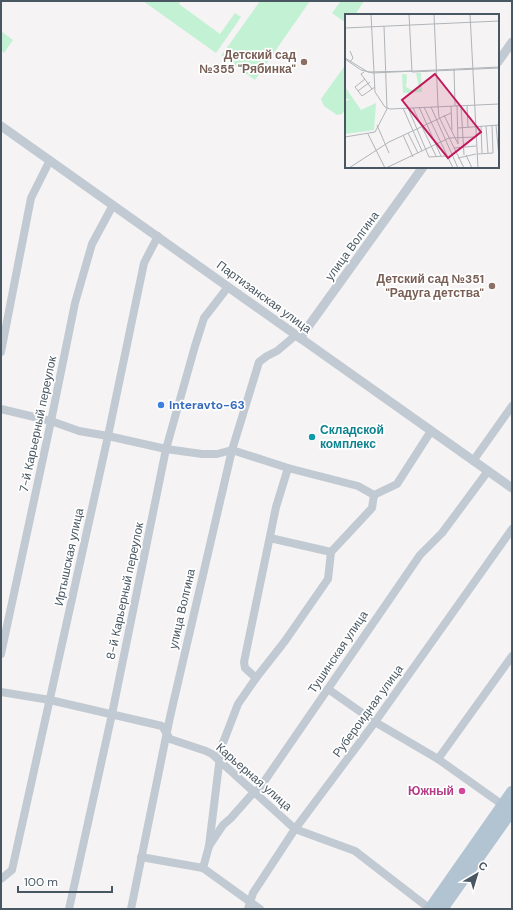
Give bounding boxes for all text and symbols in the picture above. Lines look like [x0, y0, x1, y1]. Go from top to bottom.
inset map [345, 14, 499, 168]
place label: Детский сад №355 "Рябинка" [199, 47, 296, 77]
marker: Детский сад №355 "Рябинка" [299, 57, 309, 67]
street label: улица Волгина [321, 208, 383, 284]
street label: Партизанская улица [213, 257, 315, 337]
place label: Детский сад №351 "Радуга детства" [376, 271, 484, 301]
marker: Детский сад №351 "Радуга детства" [487, 281, 497, 291]
street label: 7-й Карьерный переулок [16, 354, 60, 493]
place label: Interavto-63 [169, 397, 245, 413]
marker: Interavto-63 [156, 400, 166, 410]
place label: Складской комплекс [320, 422, 384, 452]
marker: Складской комплекс [307, 432, 317, 442]
street label: Иртышская улица [51, 506, 87, 607]
street label: 8-й Карьерный переулок [103, 520, 148, 661]
street label: улица Волгина [165, 567, 199, 651]
street label: Тушинская улица [304, 607, 372, 696]
street label: Рубероидная улица [329, 661, 407, 760]
street label: Карьерная улица [213, 739, 296, 815]
place label: Южный [408, 783, 454, 799]
marker: Южный [457, 786, 467, 796]
north arrow [457, 854, 497, 894]
text: С [476, 858, 491, 874]
scale bar [18, 868, 112, 894]
text: 100 m [24, 874, 58, 890]

